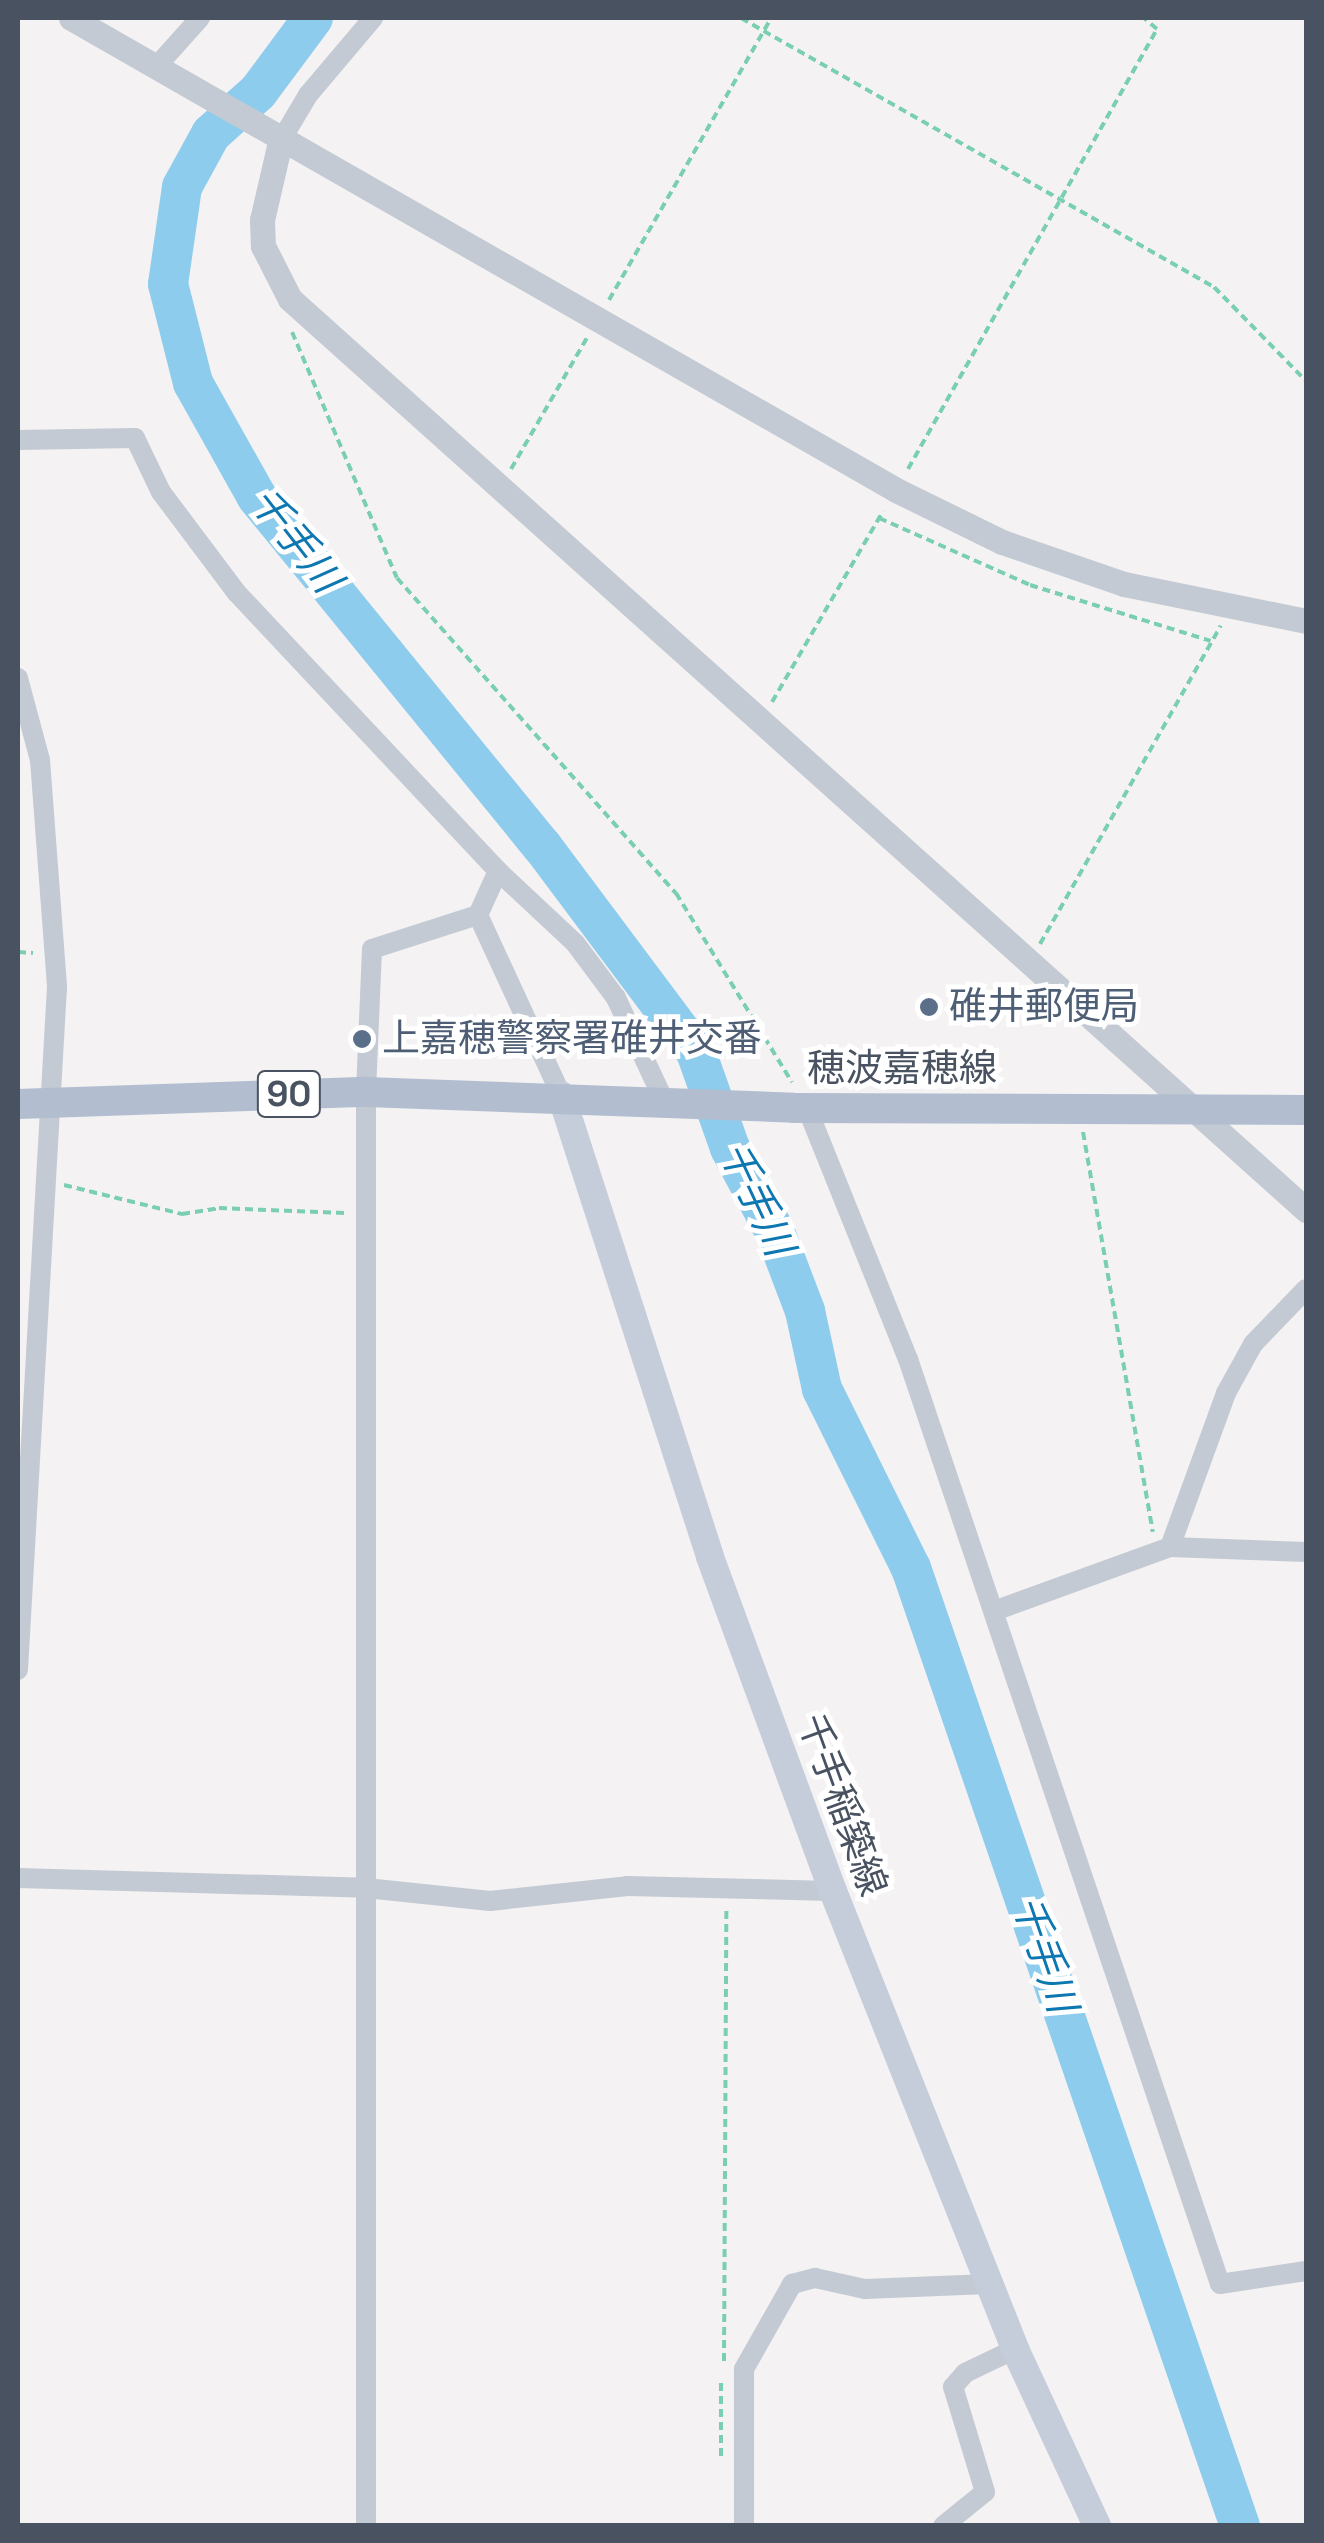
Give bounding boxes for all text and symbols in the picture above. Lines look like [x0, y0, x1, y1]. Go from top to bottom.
water label: 千手川 [239, 478, 351, 602]
place label: 碓井郵便局 [949, 984, 1139, 1030]
marker: 碓井郵便局 [918, 996, 940, 1018]
place label: 上嘉穂警察署碓井交番 [382, 1016, 762, 1062]
marker: 上嘉穂警察署碓井交番 [351, 1028, 373, 1050]
street label: 穂波嘉穂線 [807, 1046, 997, 1092]
road number: 90 [256, 1064, 322, 1124]
water label: 千手川 [709, 1134, 803, 1264]
street label: 千手稲築線 [788, 1708, 896, 1902]
water label: 千手川 [1002, 1889, 1086, 2019]

